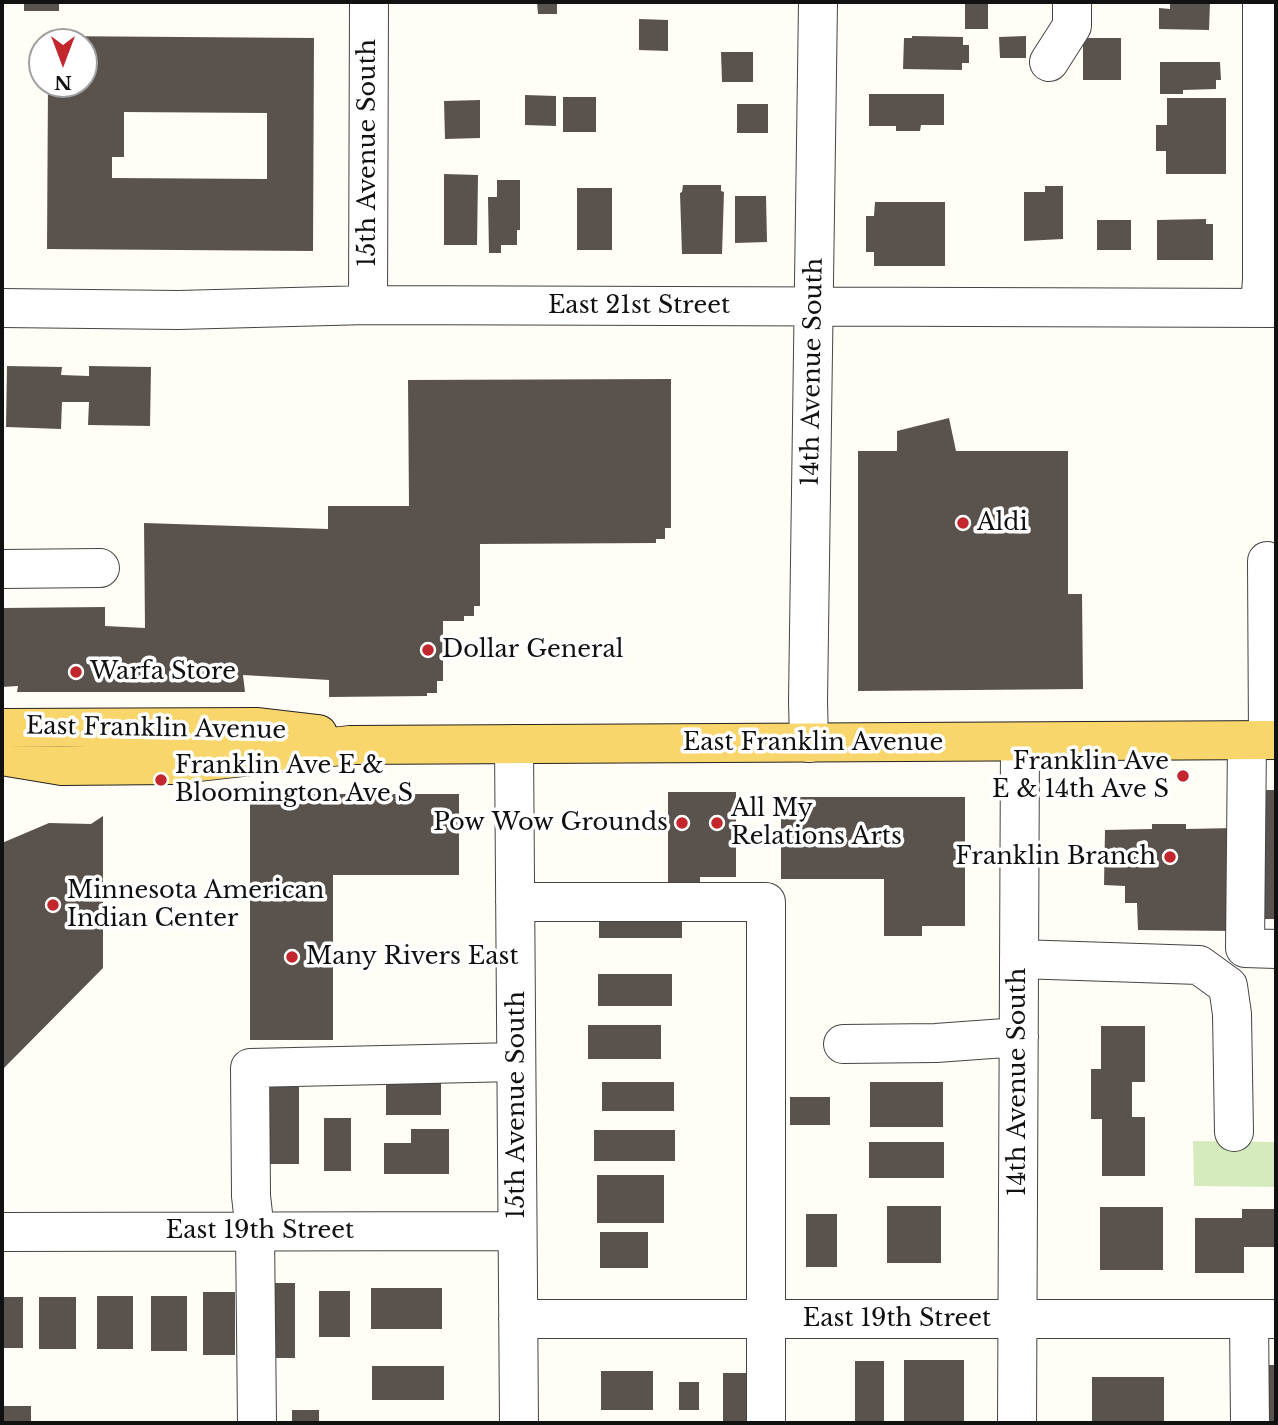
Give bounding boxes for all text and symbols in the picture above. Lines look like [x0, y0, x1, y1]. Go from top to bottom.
north arrow [28, 28, 98, 98]
street label: 15th Avenue South [354, 39, 382, 267]
text: N [54, 71, 72, 94]
street label: 14th Avenue South [797, 258, 829, 486]
street label: East 21st Street [548, 292, 730, 320]
place label: Aldi [977, 509, 1028, 537]
marker: Aldi [955, 515, 971, 531]
place label: Dollar General [442, 636, 624, 664]
marker: Dollar General [420, 642, 436, 658]
place label: Warfa Store [90, 658, 236, 686]
marker: Warfa Store [68, 664, 84, 680]
street label: East Franklin Avenue [26, 712, 286, 746]
street label: East Franklin Avenue [683, 729, 943, 757]
place label: Franklin Ave E & 14th Ave S [992, 748, 1169, 804]
place label: Franklin Ave E & Bloomington Ave S [175, 752, 413, 808]
marker: Franklin Ave E & 14th Ave S [1175, 768, 1191, 784]
marker: Franklin Ave E & Bloomington Ave S [153, 772, 169, 788]
place label: All My Relations Arts [731, 795, 902, 851]
place label: Pow Wow Grounds [433, 809, 668, 837]
marker: Pow Wow Grounds [674, 815, 690, 831]
marker: All My Relations Arts [709, 815, 725, 831]
place label: Franklin Branch [956, 843, 1156, 871]
marker: Franklin Branch [1162, 849, 1178, 865]
place label: Minnesota American Indian Center [67, 877, 324, 933]
marker: Minnesota American Indian Center [45, 897, 61, 913]
place label: Many Rivers East [306, 943, 518, 971]
marker: Many Rivers East [284, 949, 300, 965]
street label: 14th Avenue South [1004, 968, 1032, 1196]
street label: 15th Avenue South [503, 991, 531, 1219]
street label: East 19th Street [166, 1217, 354, 1245]
street label: East 19th Street [803, 1305, 991, 1333]

